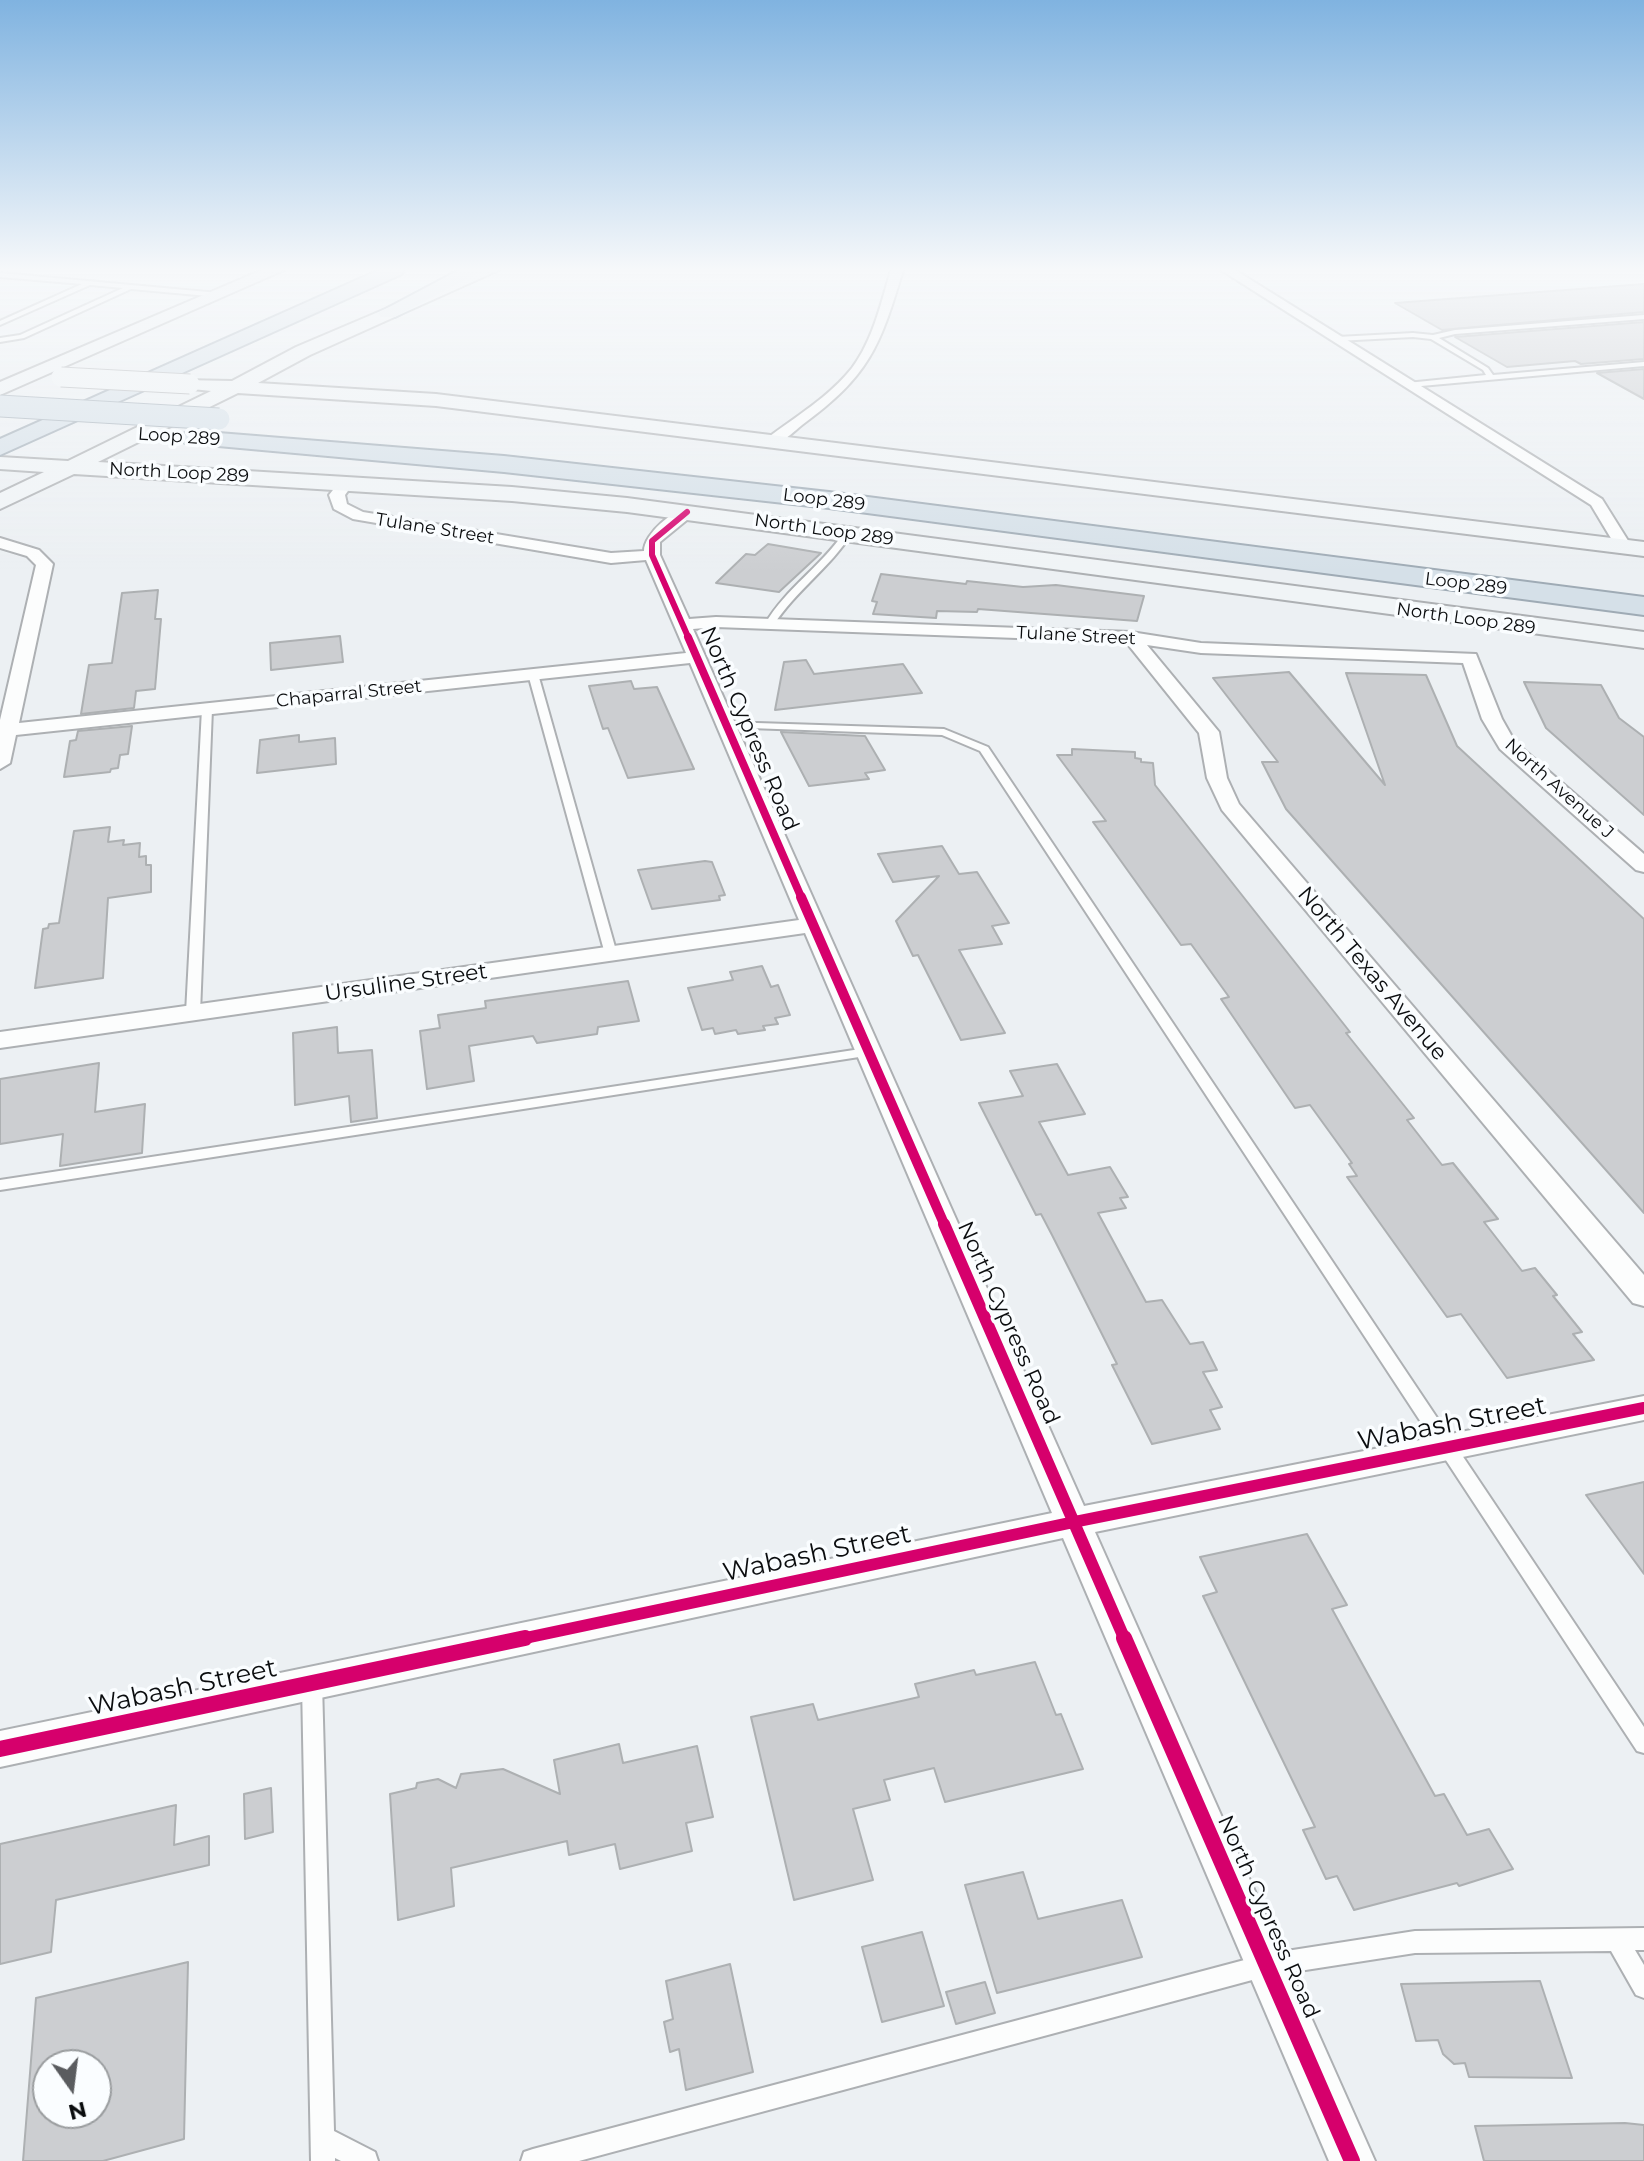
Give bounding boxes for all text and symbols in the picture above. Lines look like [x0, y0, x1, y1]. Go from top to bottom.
street label: Loop 289 [137, 423, 221, 451]
street label: North Loop 289 [108, 459, 250, 487]
street label: Loop 289 [782, 484, 866, 516]
street label: Tulane Street [374, 509, 496, 549]
street label: North Loop 289 [753, 510, 895, 550]
street label: Loop 289 [1424, 568, 1508, 600]
street label: North Loop 289 [1395, 599, 1537, 639]
street label: Tulane Street [1016, 622, 1136, 650]
street label: North Cypress Road [694, 623, 804, 835]
street label: Chaparral Street [275, 676, 423, 712]
street label: North Avenue J [1500, 734, 1618, 844]
street label: North Texas Avenue [1292, 882, 1452, 1066]
street label: Ursuline Street [323, 959, 489, 1007]
street label: North Cypress Road [951, 1217, 1065, 1429]
street label: Wabash Street [1355, 1390, 1549, 1458]
street label: Wabash Street [720, 1519, 914, 1589]
street label: Wabash Street [86, 1653, 280, 1723]
street label: North Cypress Road [1211, 1811, 1325, 2023]
north arrow [32, 2049, 112, 2129]
text: N [66, 2096, 89, 2126]

